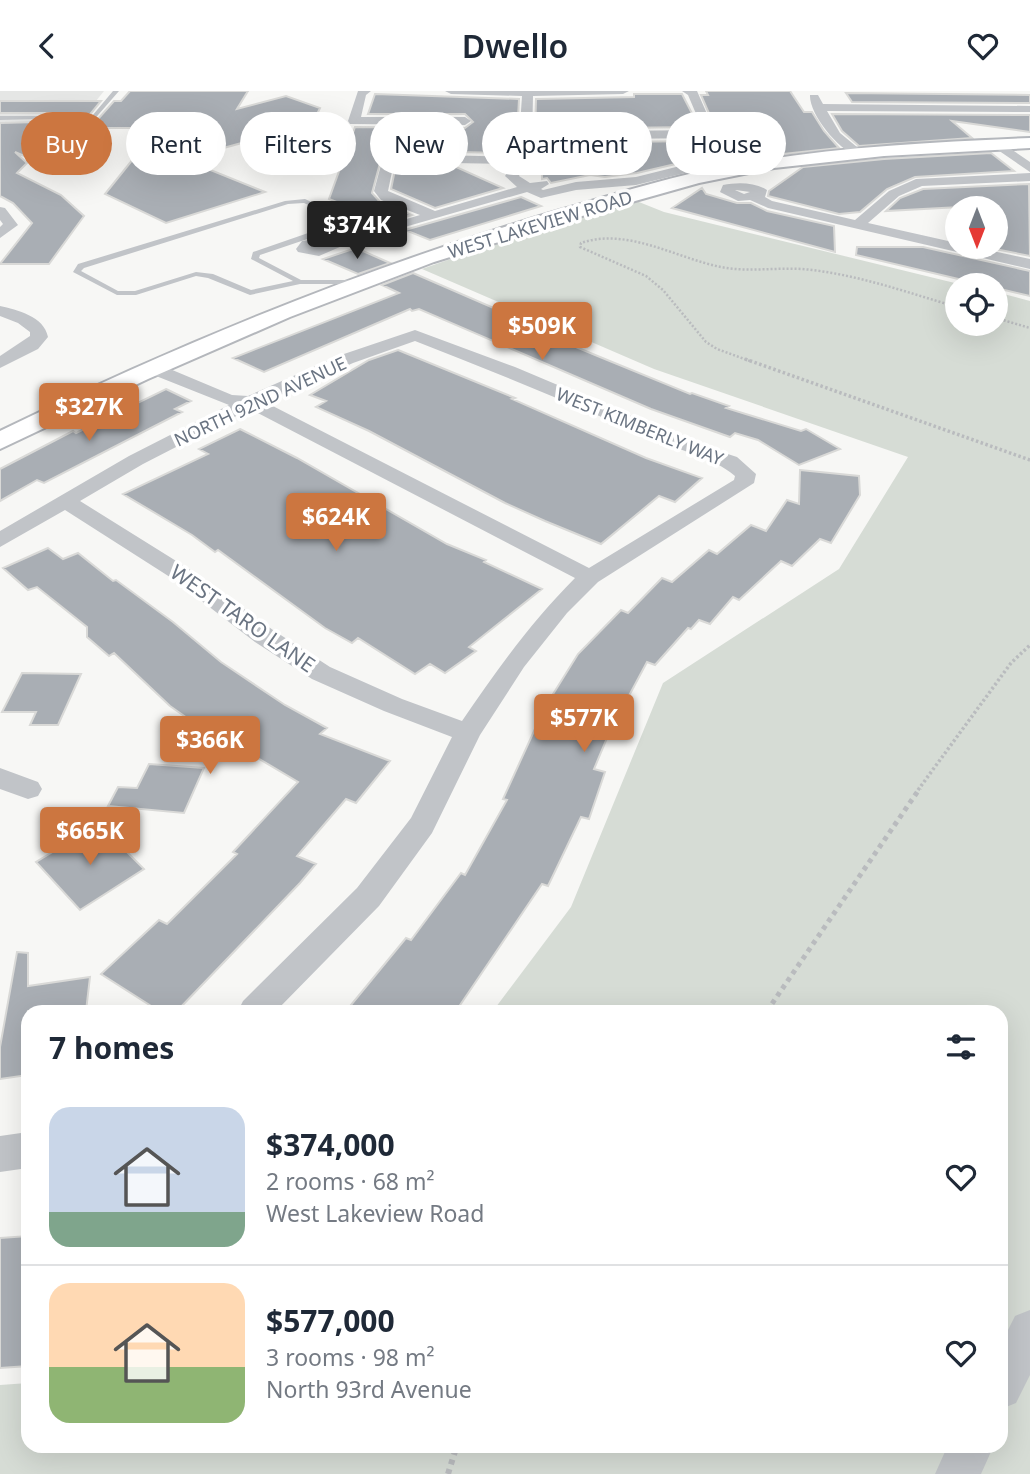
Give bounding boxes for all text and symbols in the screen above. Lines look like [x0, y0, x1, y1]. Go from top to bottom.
text: Dwello [462, 24, 568, 67]
icon: back [28, 27, 66, 65]
icon: heart [964, 27, 1002, 65]
chip: Buy [21, 112, 112, 175]
chip: Rent [126, 112, 226, 175]
chip: Filters [240, 112, 356, 175]
chip: New [370, 112, 468, 175]
chip: Apartment [482, 112, 652, 175]
chip: House [666, 112, 786, 175]
street label: WEST LAKEVIEW ROAD [445, 185, 635, 263]
north arrow [945, 196, 1008, 259]
map controls [945, 196, 1008, 336]
pin: $374K [308, 201, 406, 261]
text: $374K [323, 208, 391, 240]
button: locate [945, 273, 1008, 336]
pin: $509K [493, 303, 591, 362]
text: $509K [508, 309, 576, 341]
street label: NORTH 92ND AVENUE [170, 351, 350, 451]
street label: WEST KIMBERLY WAY [553, 381, 728, 471]
pin: $327K [40, 383, 138, 443]
text: $327K [55, 390, 123, 422]
pin: $624K [287, 493, 385, 553]
text: $624K [302, 500, 370, 532]
street label: WEST TARO LANE [165, 558, 321, 678]
pin: $577K [535, 695, 633, 754]
text: $577K [550, 701, 618, 733]
pin: $366K [161, 717, 259, 776]
text: $366K [176, 723, 244, 755]
pin: $665K [41, 807, 139, 867]
text: $665K [56, 814, 124, 846]
text: 7 homes [49, 1027, 174, 1068]
icon: filters [942, 1028, 980, 1066]
text: $374,000 [266, 1124, 395, 1165]
icon: home [105, 1135, 189, 1219]
icon: heart [942, 1158, 980, 1196]
text: 2 rooms · 68 m² [266, 1165, 435, 1197]
text: West Lakeview Road [266, 1197, 484, 1229]
text: $577,000 [266, 1300, 395, 1341]
icon: home [105, 1311, 189, 1395]
icon: heart [942, 1334, 980, 1372]
text: 3 rooms · 98 m² [266, 1341, 435, 1373]
text: North 93rd Avenue [266, 1373, 472, 1405]

